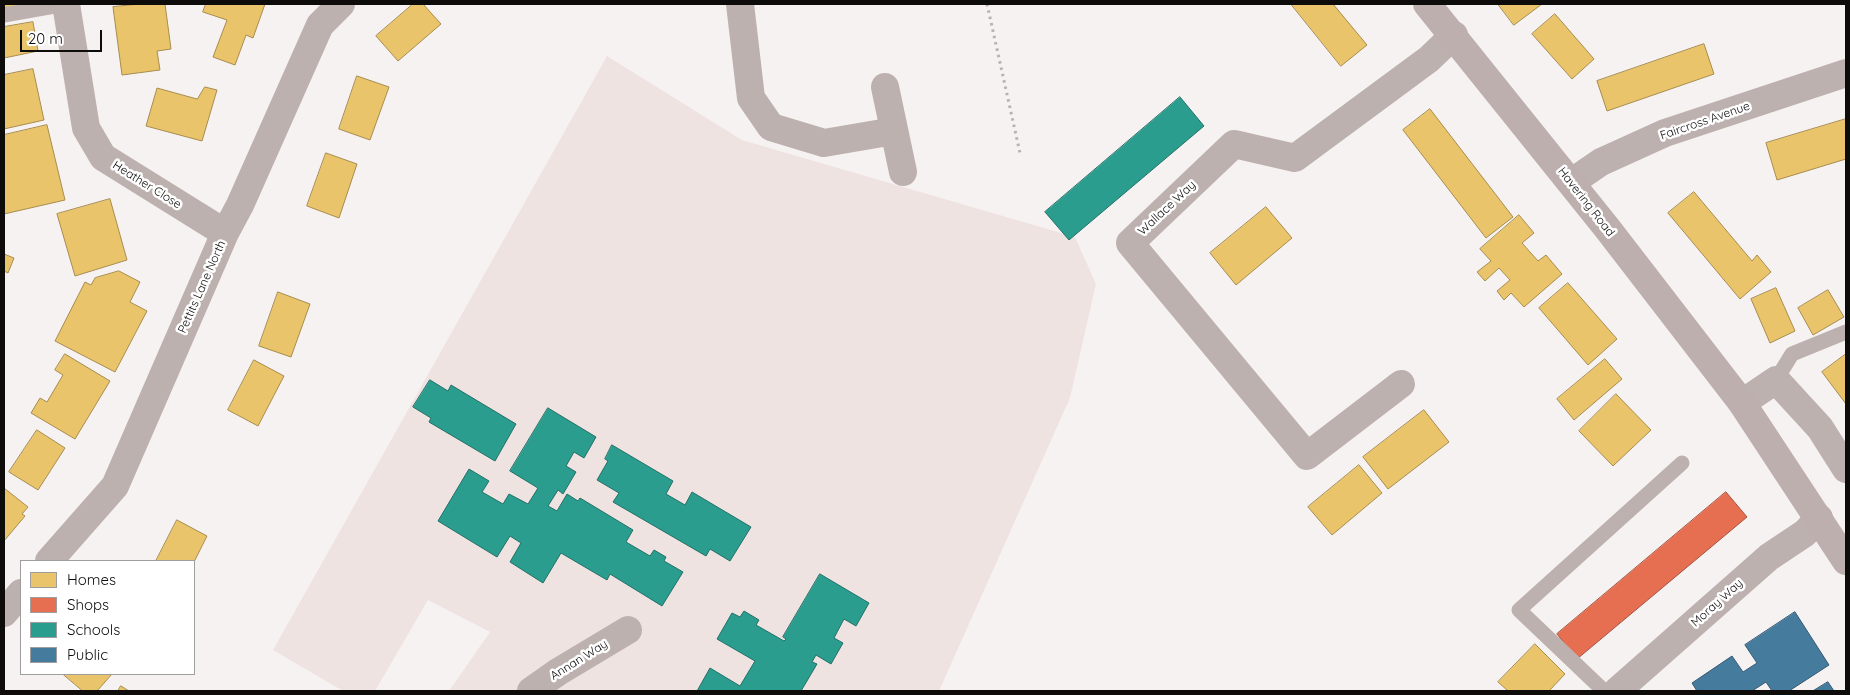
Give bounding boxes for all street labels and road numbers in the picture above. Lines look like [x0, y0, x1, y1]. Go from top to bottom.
street label: Faircross Avenue [1658, 99, 1752, 143]
street label: Heather Close [110, 158, 184, 212]
street label: Havering Road [1555, 165, 1617, 239]
street label: Wallace Way [1135, 178, 1199, 238]
street label: Pettits Lane North [175, 238, 229, 336]
street label: Moray Way [1688, 576, 1746, 630]
street label: Annan Way [548, 637, 610, 683]

